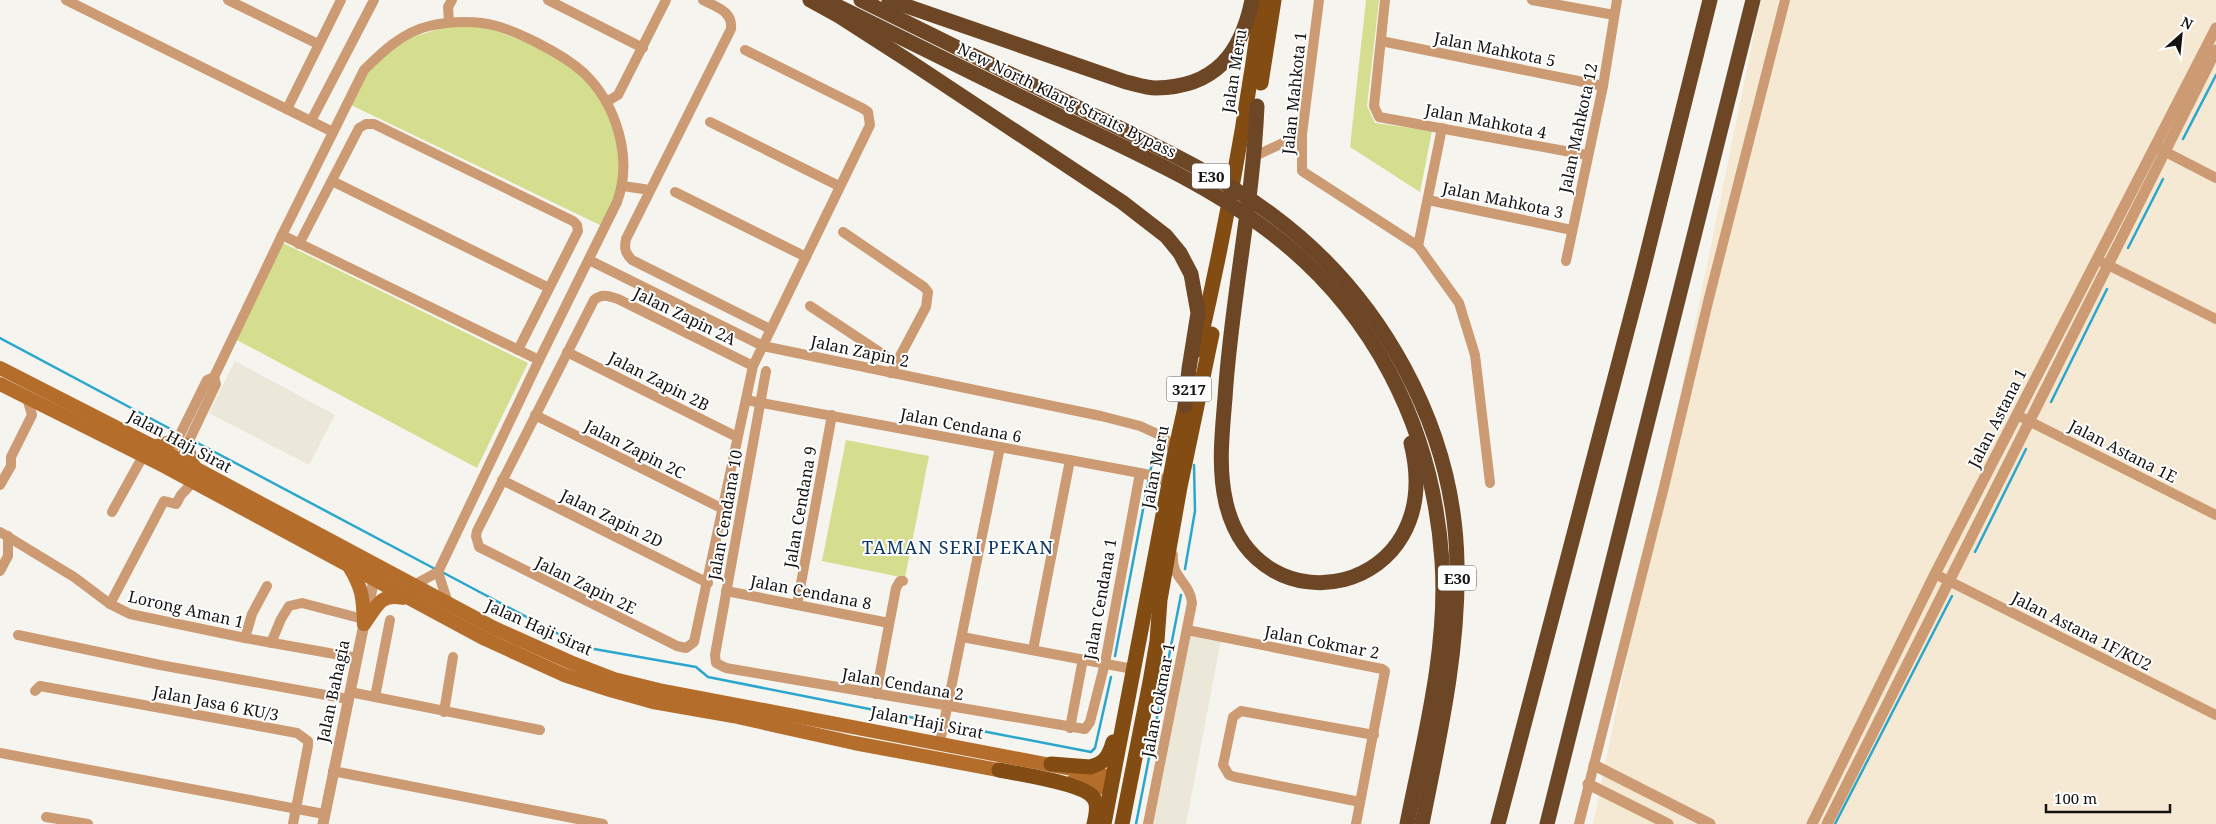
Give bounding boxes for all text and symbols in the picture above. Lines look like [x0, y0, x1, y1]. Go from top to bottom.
north arrow [2156, 10, 2206, 60]
text: N [2178, 12, 2196, 34]
street label: Jalan Mahkota 5 [1431, 26, 1558, 72]
street label: Jalan Meru [1216, 28, 1251, 115]
street label: Jalan Mahkota 1 [1277, 31, 1311, 156]
street label: New North Klang Straits Bypass [954, 37, 1180, 163]
street label: Jalan Mahkota 12 [1553, 61, 1603, 196]
street label: Jalan Mahkota 4 [1422, 98, 1549, 144]
road number: E30 [1192, 164, 1230, 188]
street label: Jalan Mahkota 3 [1439, 176, 1566, 224]
street label: Jalan Zapin 2A [629, 281, 740, 351]
street label: Jalan Zapin 2 [808, 330, 911, 372]
street label: Jalan Zapin 2B [604, 346, 713, 416]
street label: Jalan Astana 1 [1962, 365, 2031, 472]
road number: 3217 [1166, 376, 1212, 402]
street label: Jalan Cendana 6 [897, 402, 1024, 448]
street label: Jalan Haji Sirat [123, 404, 236, 478]
street label: Jalan Zapin 2C [580, 414, 689, 484]
street label: Jalan Astana 1E [2064, 414, 2181, 488]
street label: Jalan Meru [1136, 423, 1174, 512]
street label: Jalan Cendana 9 [778, 444, 822, 571]
street label: Jalan Cendana 10 [703, 448, 747, 583]
street label: Jalan Zapin 2D [556, 483, 667, 552]
district label: TAMAN SERI PEKAN [862, 535, 1054, 559]
street label: Jalan Cendana 1 [1078, 536, 1122, 663]
street label: Jalan Zapin 2E [531, 551, 640, 619]
road number: E30 [1438, 566, 1476, 590]
street label: Jalan Cendana 8 [747, 569, 874, 615]
street label: Lorong Aman 1 [126, 585, 246, 633]
street label: Jalan Astana 1F/KU2 [2007, 586, 2156, 676]
street label: Jalan Haji Sirat [481, 593, 596, 661]
street label: Jalan Cokmar 2 [1262, 620, 1381, 664]
street label: Jalan Bahagia [311, 638, 355, 745]
street label: Jalan Cokmar 1 [1136, 641, 1180, 760]
street label: Jalan Cendana 2 [839, 662, 966, 706]
street label: Jalan Jasa 6 KU/3 [150, 680, 281, 726]
street label: Jalan Haji Sirat [868, 700, 986, 744]
scale bar [2046, 782, 2170, 814]
text: 100 m [2054, 788, 2097, 808]

